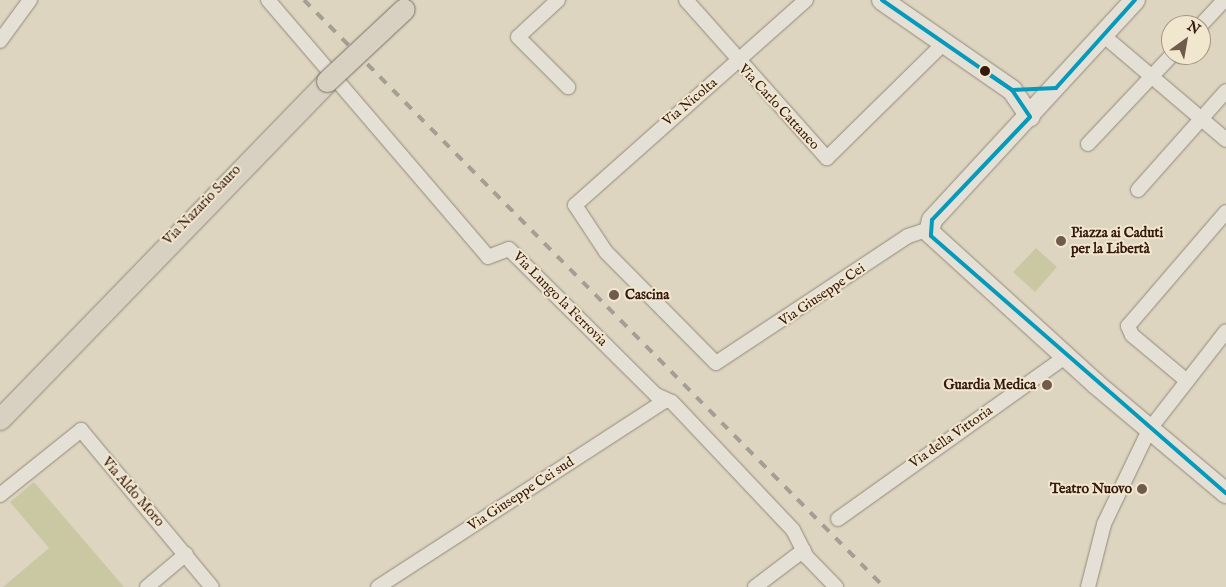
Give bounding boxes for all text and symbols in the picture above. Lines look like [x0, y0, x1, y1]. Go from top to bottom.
north arrow [1161, 15, 1211, 65]
text: N [1184, 17, 1203, 39]
street label: Via Carlo Cattaneo [735, 61, 823, 153]
unlabelled marker [980, 66, 990, 76]
street label: Via Nicolta [659, 74, 721, 130]
street label: Via Nazario Sauro [160, 161, 244, 249]
place label: Piazza ai Caduti per la Libertà [1071, 225, 1163, 258]
marker: Piazza ai Caduti per la Libertà [1055, 235, 1067, 247]
street label: Via Lungo la Ferrovia [509, 248, 611, 350]
street label: Via Giuseppe Cei [776, 260, 868, 330]
place label: Cascina [625, 287, 669, 303]
marker: Cascina [607, 288, 621, 302]
place label: Guardia Medica [943, 377, 1036, 393]
marker: Guardia Medica [1040, 378, 1054, 392]
street label: Via della Vittoria [906, 402, 996, 472]
street label: Via Giuseppe Cei sud [465, 453, 577, 535]
street label: Via Aldo Moro [98, 454, 168, 530]
place label: Teatro Nuovo [1050, 481, 1132, 497]
marker: Teatro Nuovo [1136, 483, 1148, 495]

